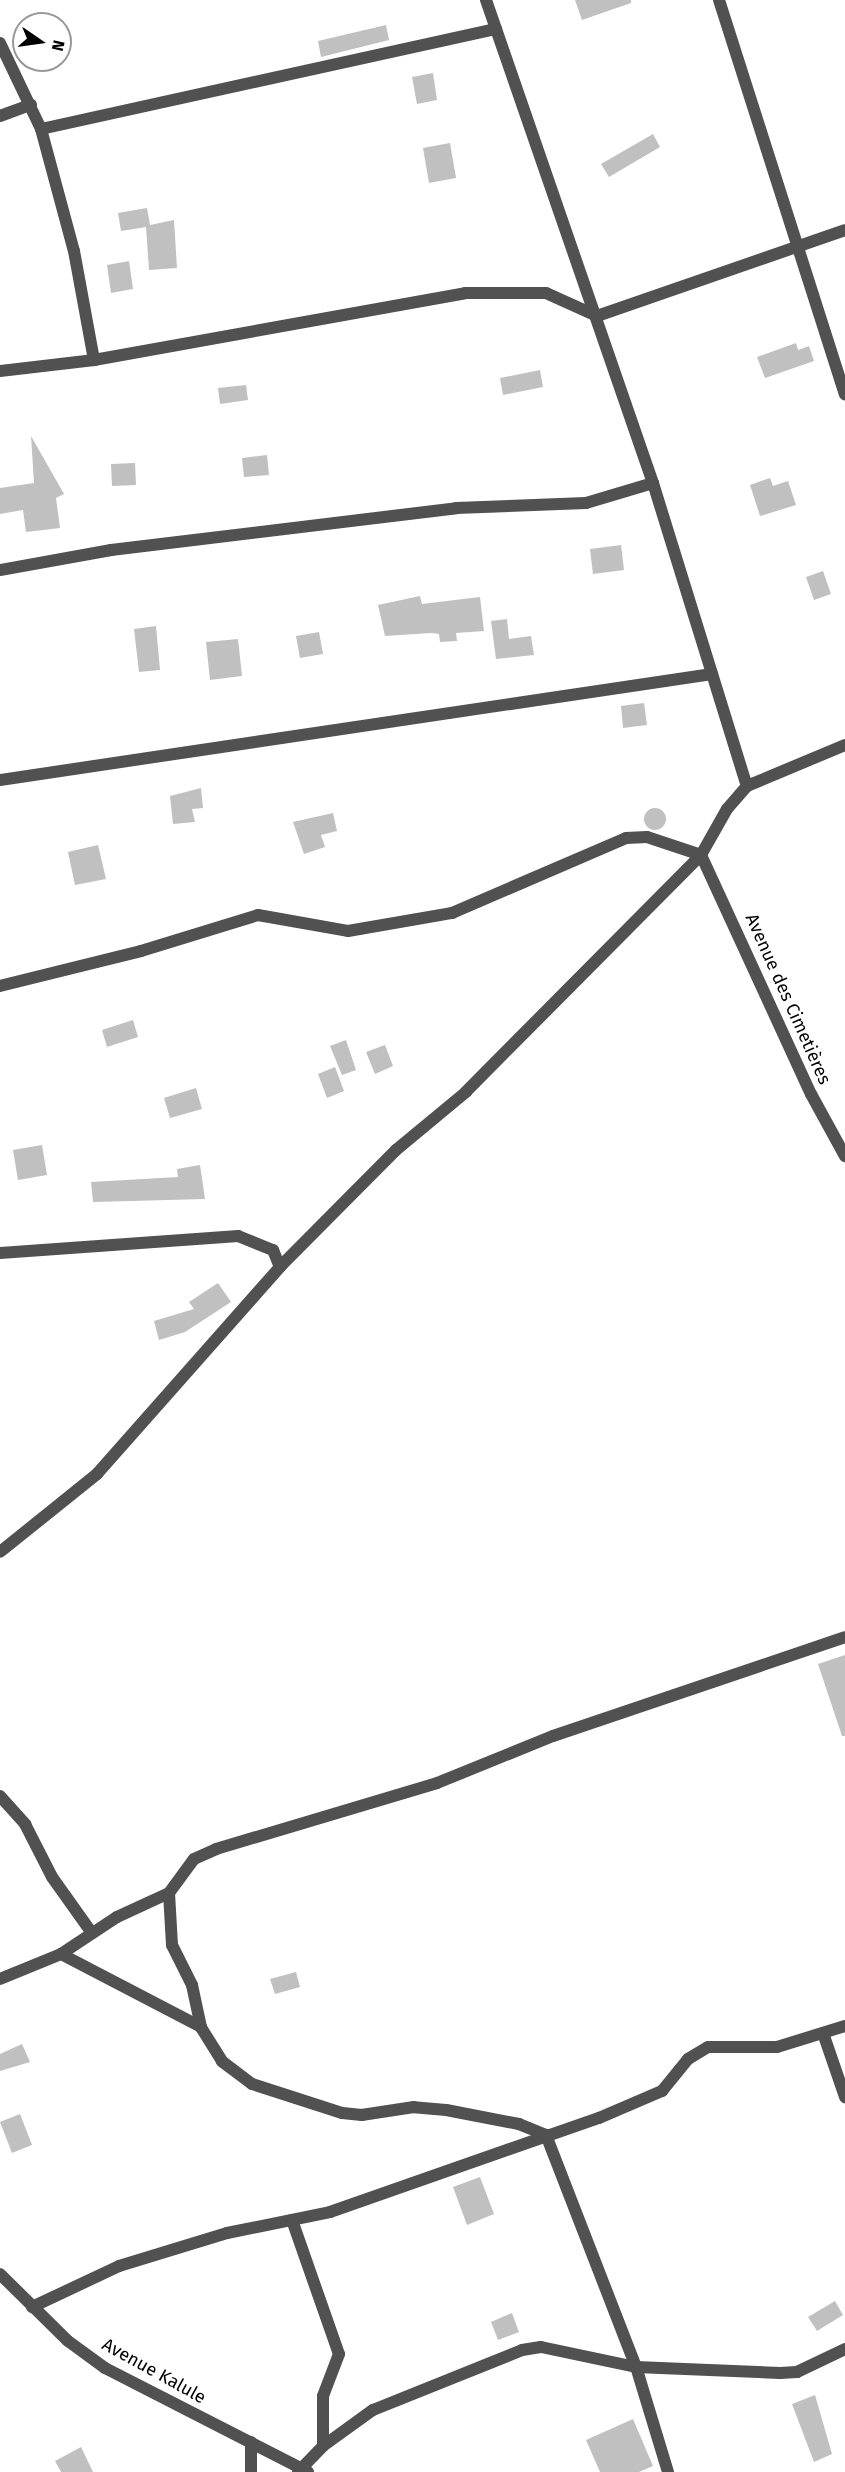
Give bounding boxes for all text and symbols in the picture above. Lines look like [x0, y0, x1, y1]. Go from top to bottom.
north arrow [12, 12, 72, 72]
text: N [48, 38, 69, 53]
street label: Avenue des Cimetières [741, 910, 835, 1088]
street label: Avenue Kalule [98, 2334, 210, 2408]

